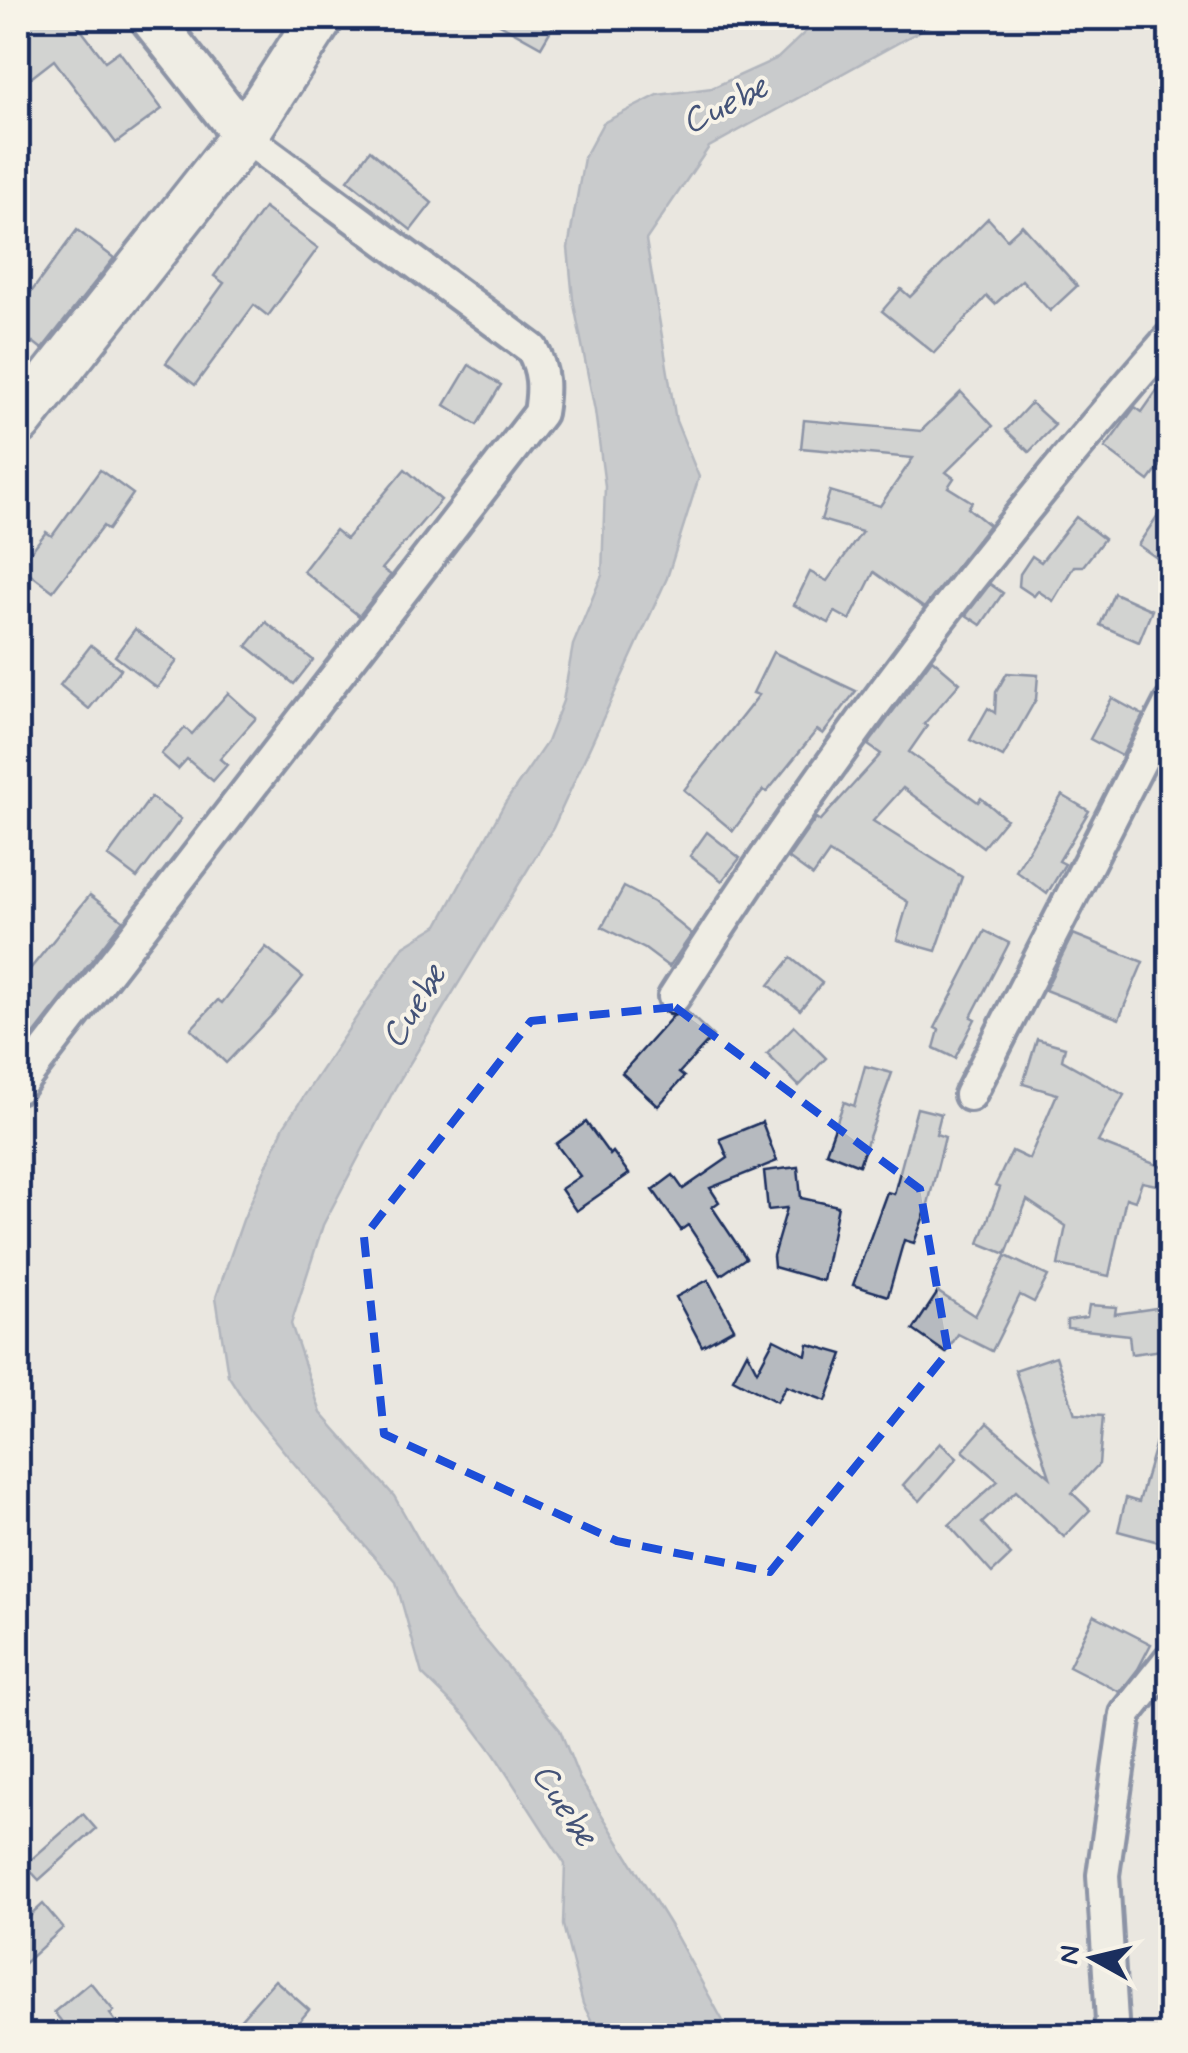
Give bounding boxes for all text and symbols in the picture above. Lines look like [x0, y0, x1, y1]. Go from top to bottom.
water label: Cuebe [674, 65, 777, 146]
water label: Cuebe [371, 955, 460, 1057]
water label: Cuebe [520, 1755, 608, 1857]
north arrow [1043, 1908, 1143, 2008]
text: N [1051, 1943, 1090, 1967]

